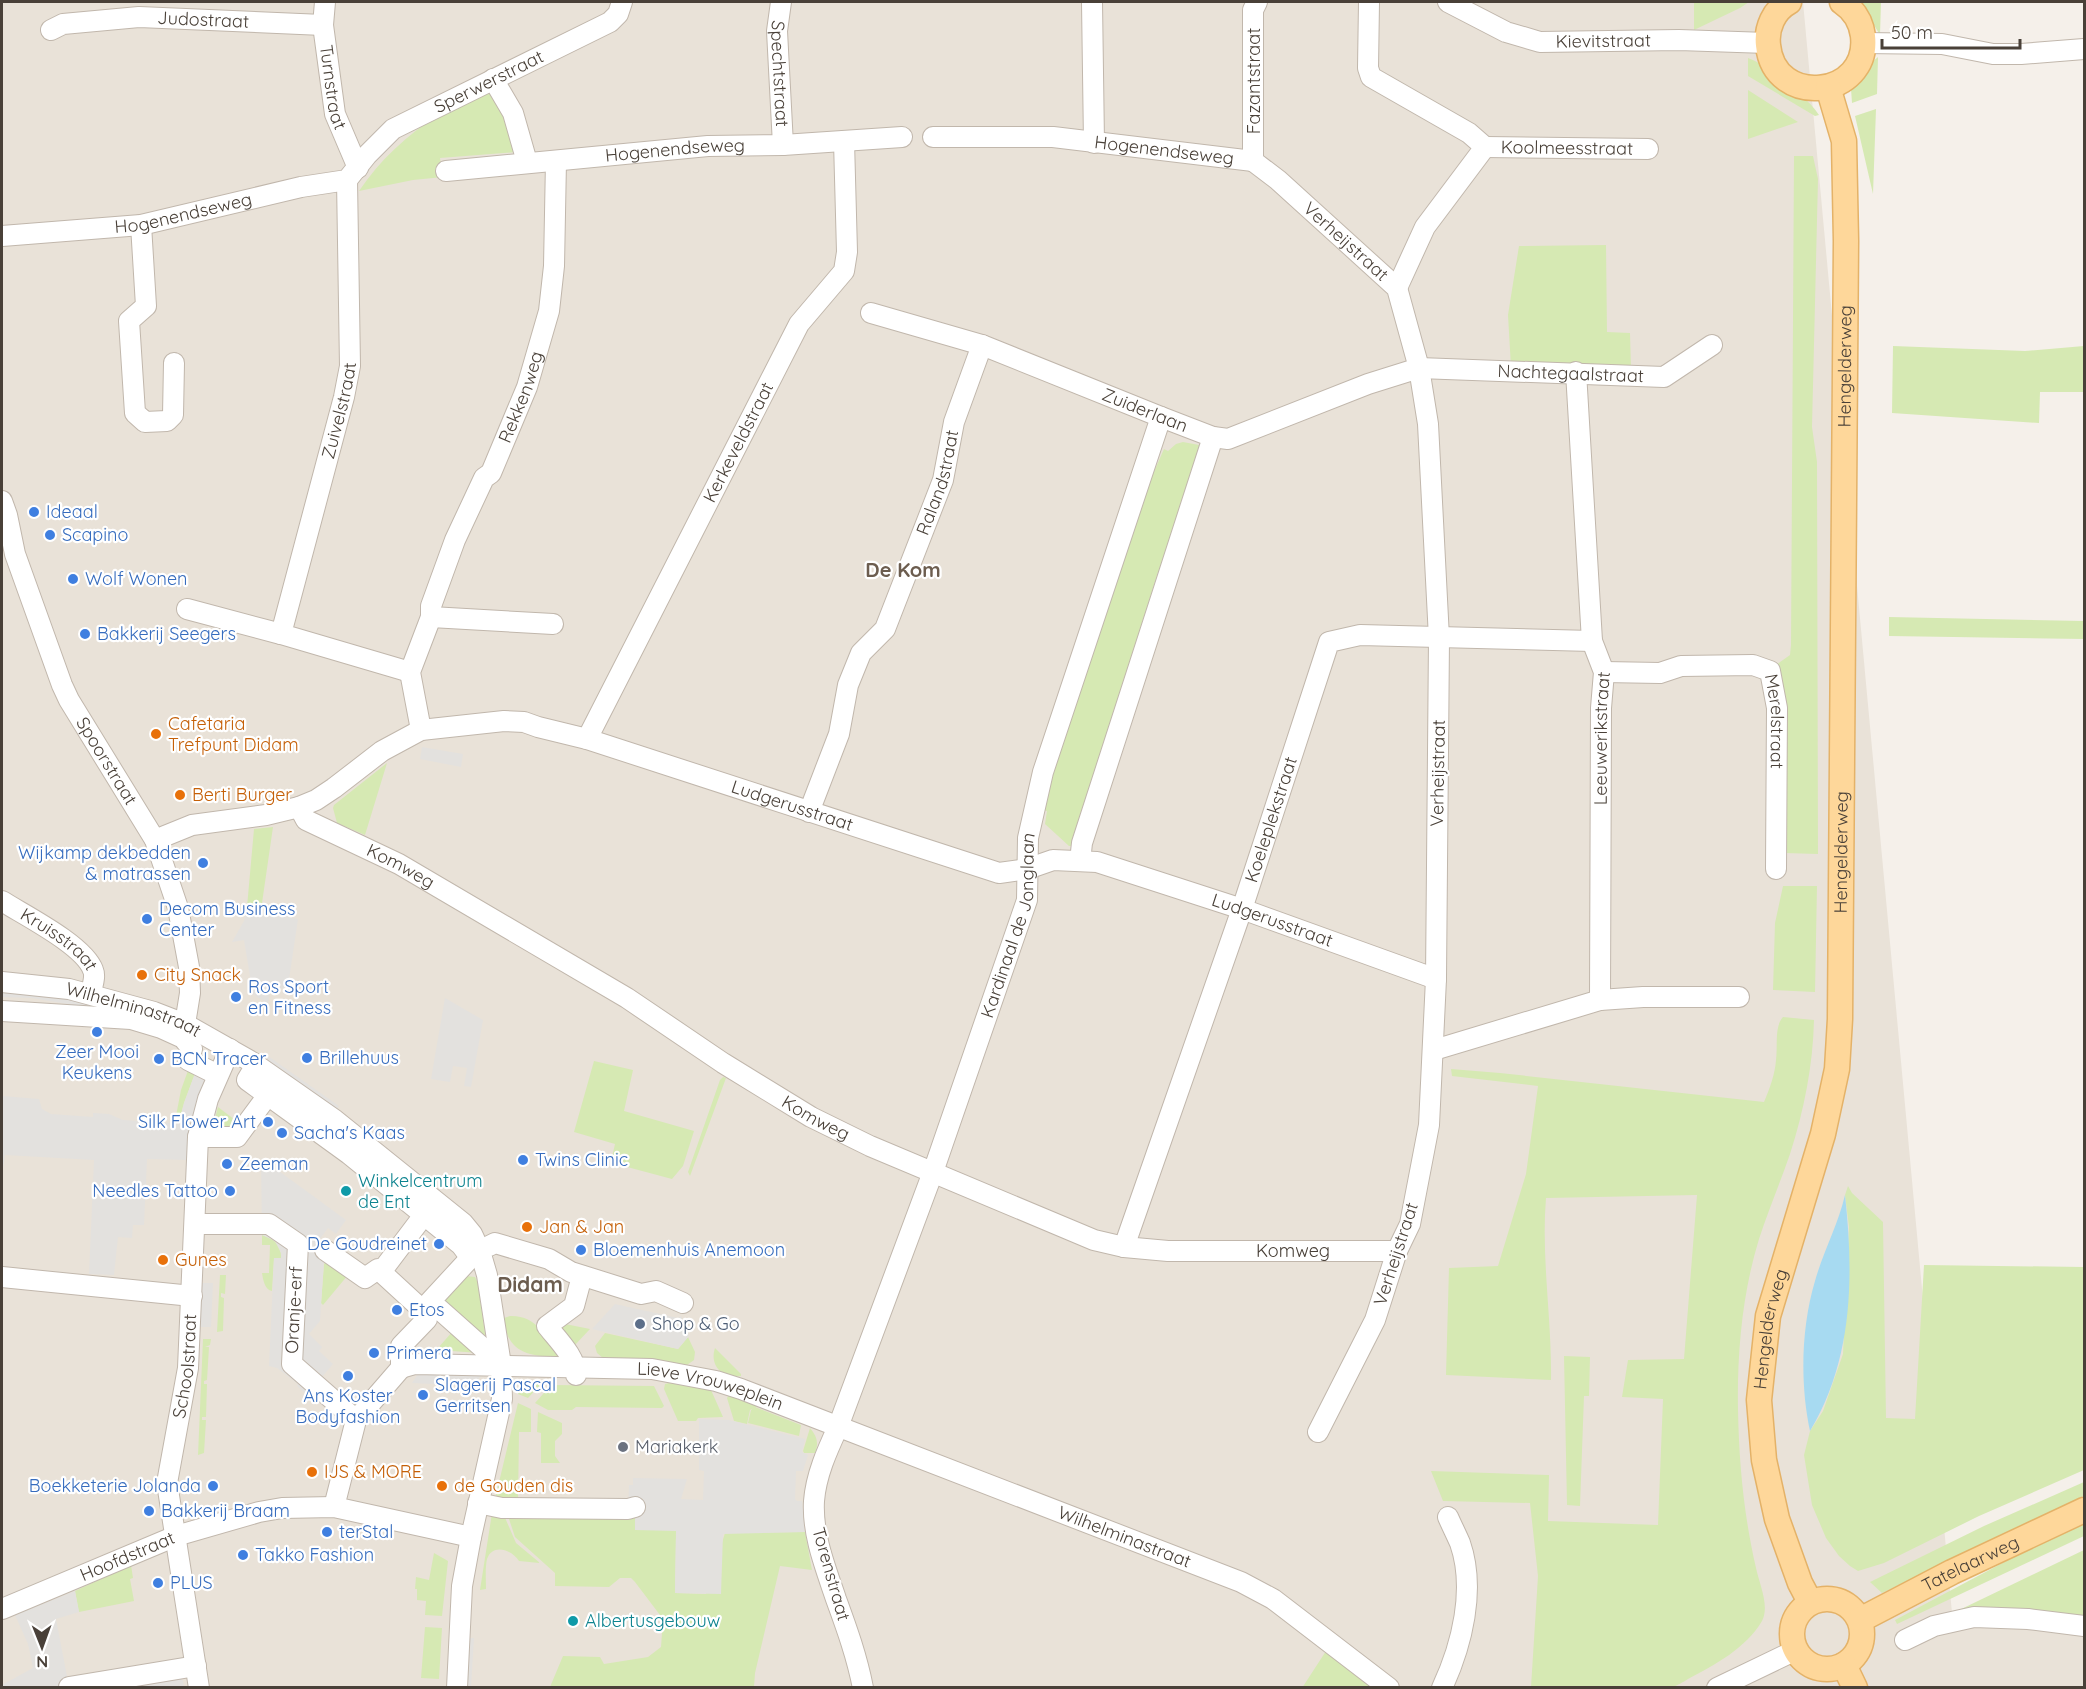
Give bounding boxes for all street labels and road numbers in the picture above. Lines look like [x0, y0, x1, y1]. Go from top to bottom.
street label: Judostraat [157, 6, 250, 33]
street label: Spechtstraat [766, 19, 794, 127]
street label: Fazantstraat [1242, 28, 1265, 134]
street label: Kievitstraat [1555, 28, 1651, 53]
street label: Turnstraat [315, 43, 352, 133]
street label: Sperwerstraat [430, 45, 547, 118]
street label: Hogenendseweg [1093, 130, 1235, 170]
street label: Hogenendseweg [604, 134, 745, 167]
street label: Koolmeesstraat [1501, 135, 1633, 160]
street label: Hogenendseweg [114, 187, 254, 238]
street label: Verheijstraat [1299, 197, 1394, 286]
street label: Hengelderweg [1833, 305, 1857, 428]
street label: Rekkenweg [493, 348, 548, 446]
street label: Nachtegaalstraat [1497, 359, 1644, 387]
street label: Zuivelstraat [316, 362, 361, 461]
street label: Kerkeveldstraat [698, 378, 778, 506]
street label: Zuiderlaan [1099, 383, 1191, 437]
street label: Ralandstraat [911, 428, 963, 538]
street label: Leeuwerikstraat [1589, 671, 1615, 805]
street label: Merelstraat [1760, 672, 1789, 769]
street label: Spoorstraat [71, 712, 143, 809]
street label: Verheijstraat [1425, 719, 1450, 827]
street label: Koeleplekstraat [1239, 754, 1302, 885]
street label: Ludgerusstraat [728, 775, 856, 836]
street label: Hengelderweg [1829, 791, 1853, 914]
street label: Kardinaal de Jonglaan [975, 830, 1040, 1021]
street label: Komweg [363, 838, 439, 893]
street label: Ludgerusstraat [1209, 888, 1336, 952]
street label: Kruisstraat [17, 903, 103, 974]
street label: Wilhelminastraat [63, 977, 206, 1042]
street label: Komweg [778, 1090, 854, 1145]
street label: Verheijstraat [1368, 1199, 1423, 1308]
street label: Komweg [1256, 1239, 1330, 1262]
street label: Oranje-erf [280, 1265, 307, 1354]
street label: Hengelderweg [1748, 1266, 1793, 1391]
street label: Schoolstraat [167, 1313, 201, 1420]
street label: Lieve Vrouweplein [637, 1357, 787, 1415]
street label: Wilhelminastraat [1055, 1500, 1195, 1573]
street label: Torenstraat [807, 1525, 856, 1623]
street label: Hoofdstraat [76, 1526, 178, 1586]
street label: Tatelaarweg [1918, 1530, 2023, 1597]

